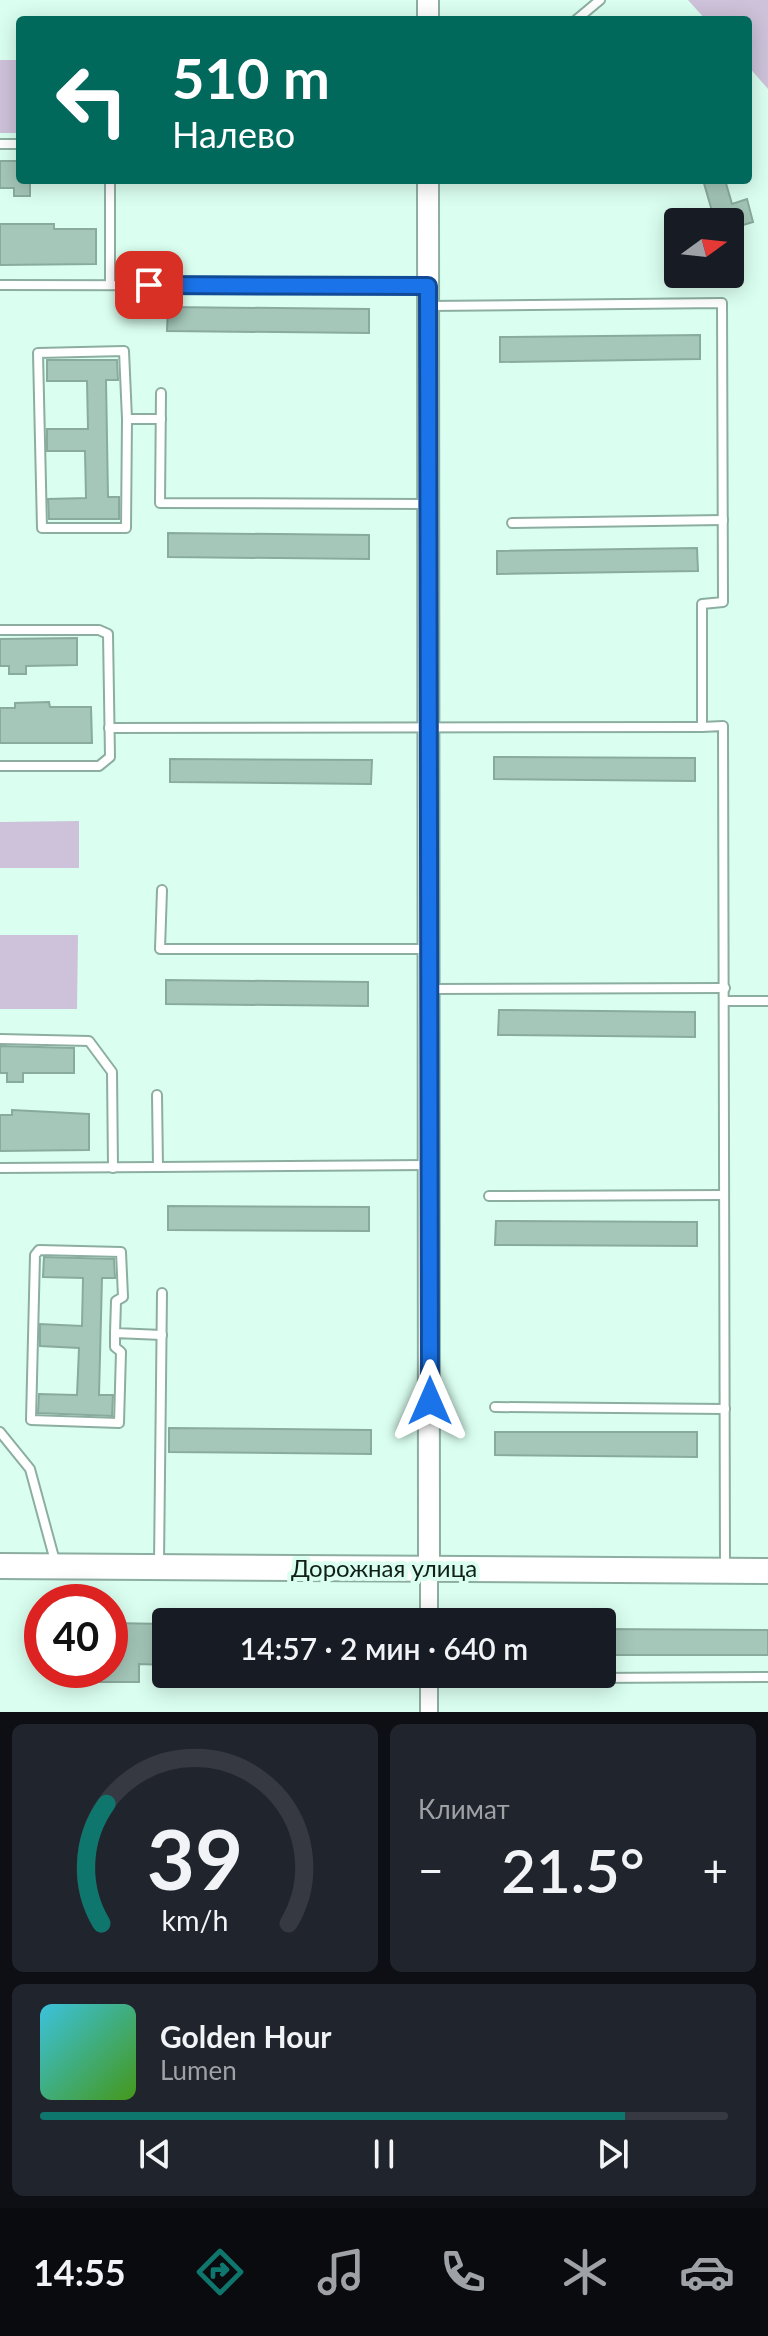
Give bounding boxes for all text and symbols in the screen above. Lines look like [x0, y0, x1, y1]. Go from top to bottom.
text: 510 m [172, 44, 330, 111]
icon: left [40, 48, 144, 152]
text: Налево [172, 112, 295, 156]
north arrow [664, 208, 744, 288]
map controls [664, 208, 744, 288]
pin [115, 251, 183, 319]
icon: arrive [127, 263, 171, 307]
position arrow [388, 1359, 472, 1443]
street label: Дорожная улица [291, 1553, 477, 1582]
speed limit sign: 40 [24, 1584, 128, 1688]
text: 14:57 · 2 мин · 640 m [240, 1630, 528, 1666]
text: Климат [418, 1793, 510, 1825]
text: 39 [147, 1808, 243, 1908]
text: 21.5° [501, 1834, 645, 1906]
text: − [418, 1844, 444, 1896]
text: + [702, 1844, 728, 1896]
text: km/h [162, 1903, 228, 1937]
text: Golden Hour [160, 2018, 332, 2054]
text: Lumen [160, 2054, 237, 2086]
icon: previous [133, 2132, 177, 2176]
icon: pause [362, 2132, 406, 2176]
icon: next [591, 2132, 635, 2176]
icon: directions [192, 2244, 248, 2300]
icon: music [313, 2244, 369, 2300]
icon: phone [435, 2244, 491, 2300]
icon: climate [557, 2244, 613, 2300]
icon: car [679, 2244, 735, 2300]
text: 14:55 [33, 2250, 126, 2294]

